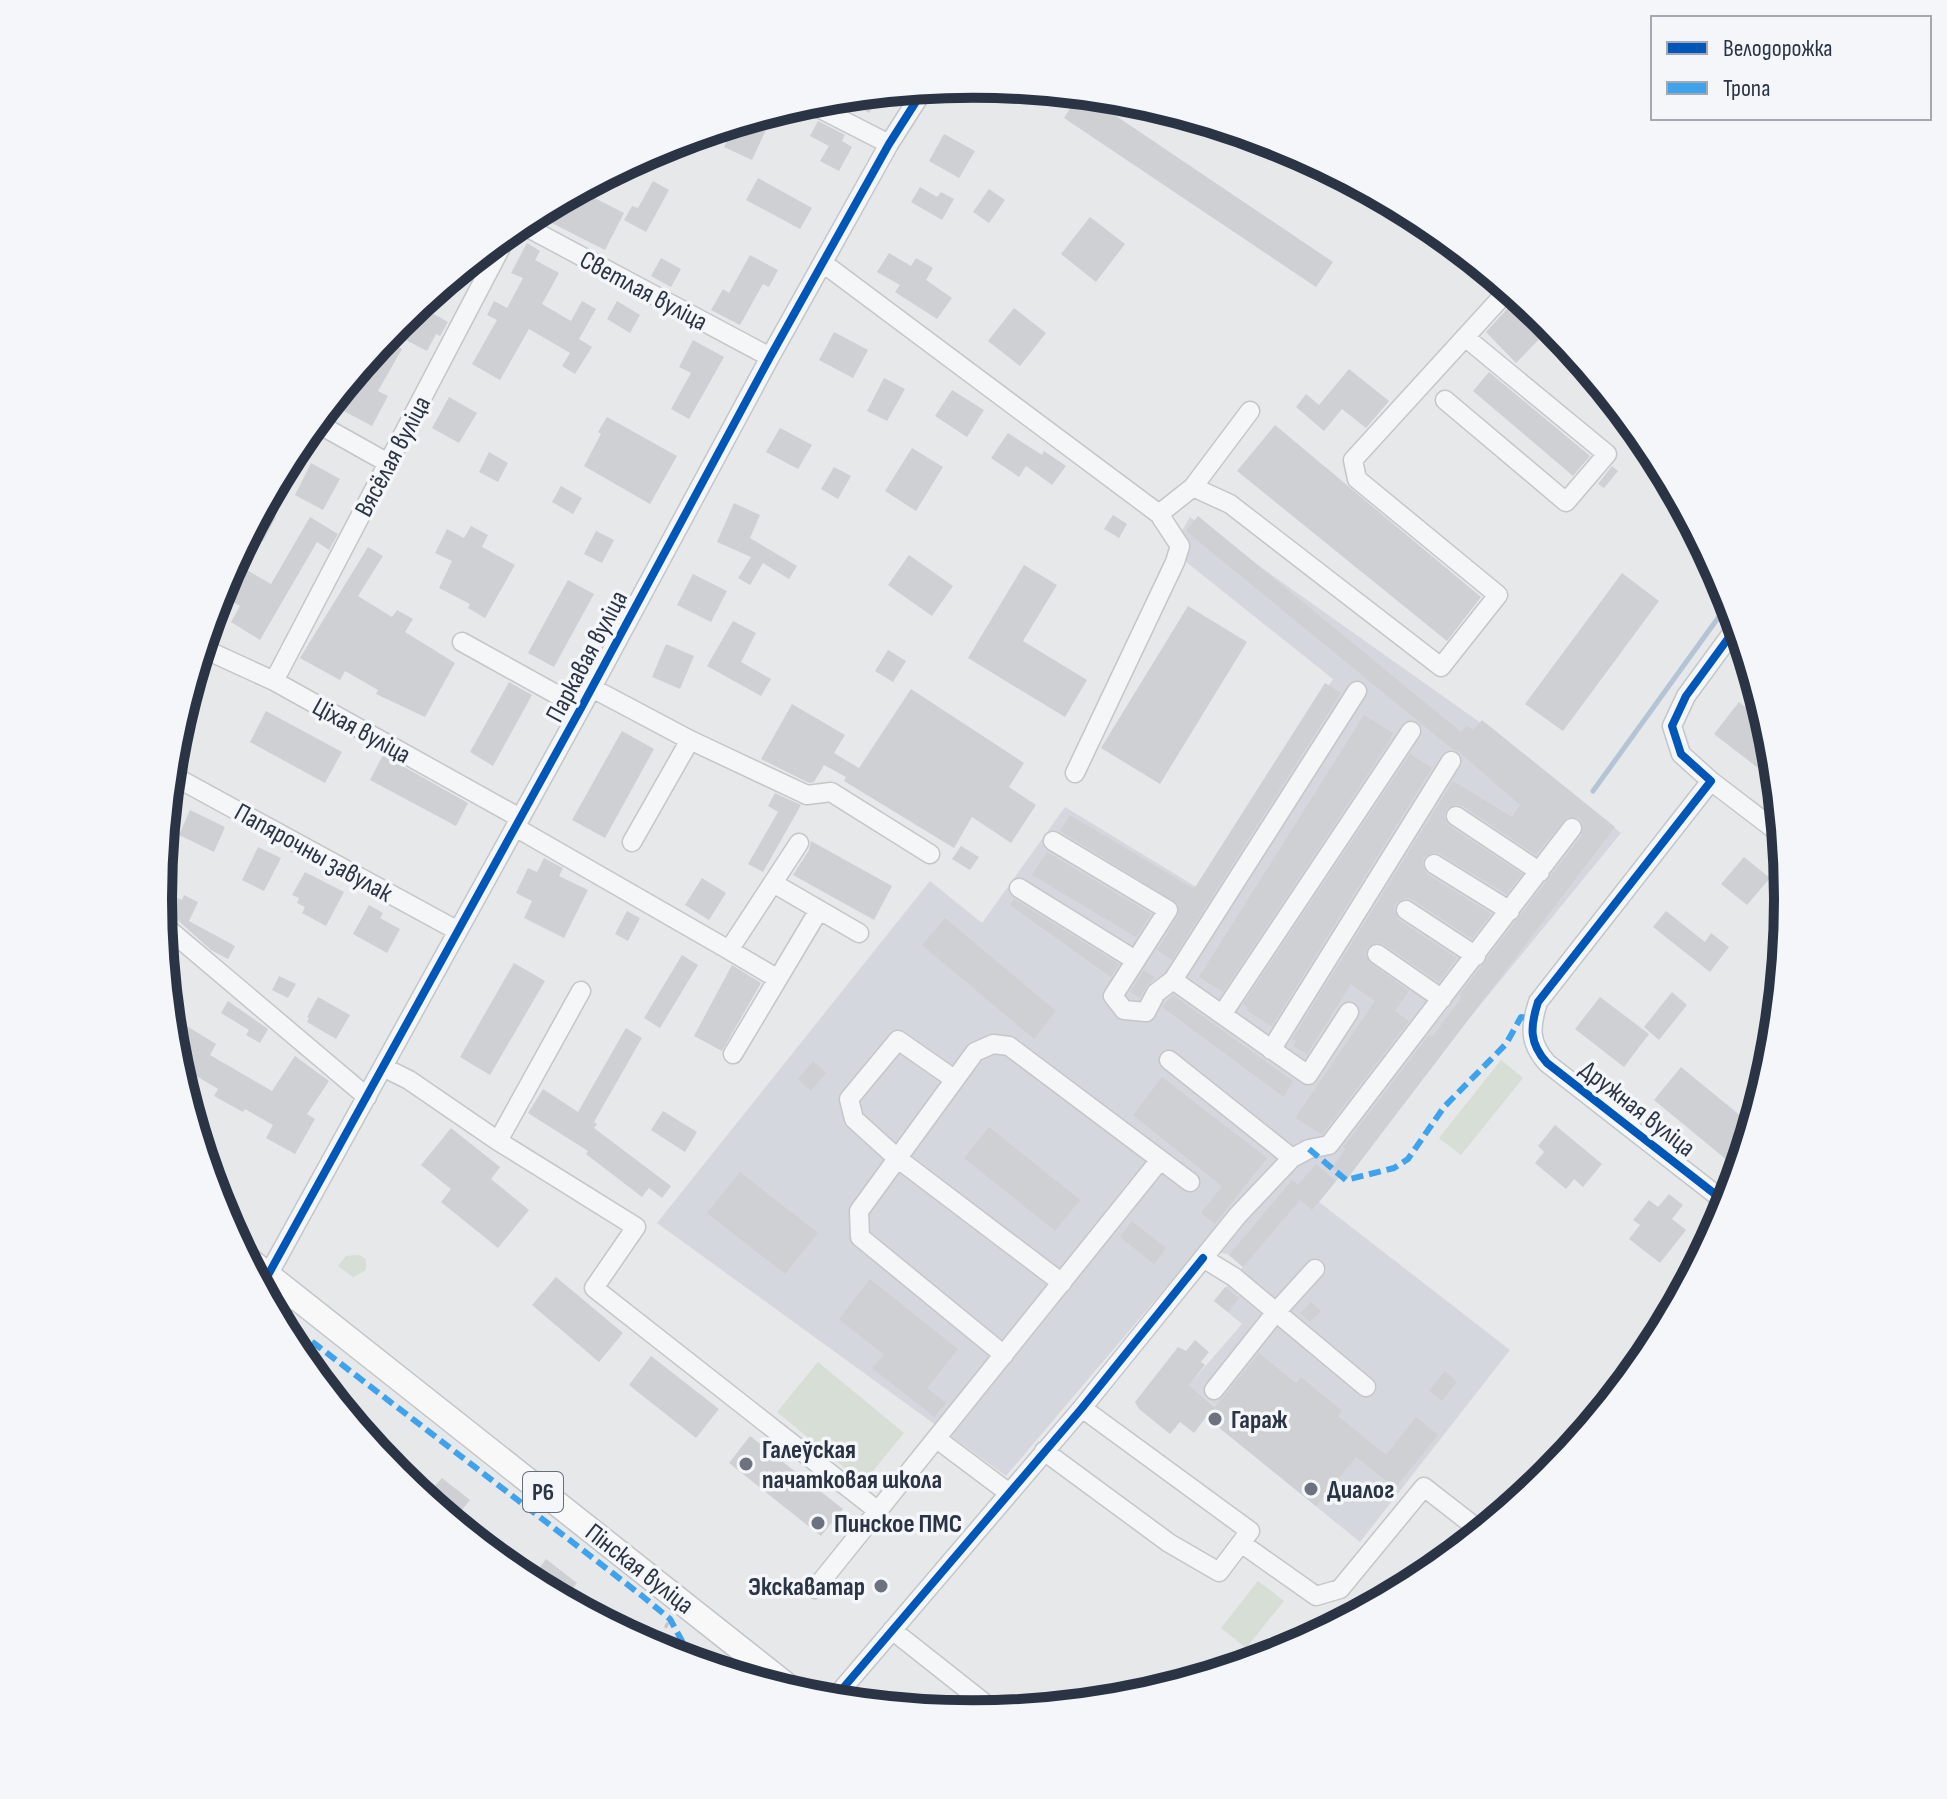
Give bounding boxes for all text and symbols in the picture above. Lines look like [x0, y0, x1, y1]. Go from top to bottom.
legend [1651, 16, 1931, 120]
text: Велодорожка [1723, 34, 1833, 63]
text: Тропа [1723, 74, 1770, 103]
street label: Светлая вуліца [574, 245, 712, 338]
street label: Вясёлая вуліца [349, 391, 438, 522]
street label: Паркавая вуліца [540, 586, 635, 728]
street label: Ціхая вуліца [307, 692, 416, 771]
street label: Папярочны завулак [229, 797, 398, 910]
street label: Дружная вуліца [1573, 1054, 1701, 1164]
place label: Гараж [1231, 1405, 1288, 1436]
marker: Гараж [1206, 1410, 1224, 1428]
place label: Галеўская пачатковая школа [762, 1435, 942, 1496]
marker: Галеўская пачатковая школа [737, 1455, 755, 1473]
road number: Р6 [523, 1472, 563, 1512]
place label: Диалог [1327, 1475, 1394, 1506]
marker: Диалог [1302, 1480, 1320, 1498]
place label: Пинское ПМС [834, 1509, 962, 1540]
marker: Пинское ПМС [809, 1514, 827, 1532]
street label: Пінская вуліца [579, 1517, 699, 1621]
place label: Экскаватар [748, 1572, 865, 1603]
marker: Экскаватар [872, 1577, 890, 1595]

